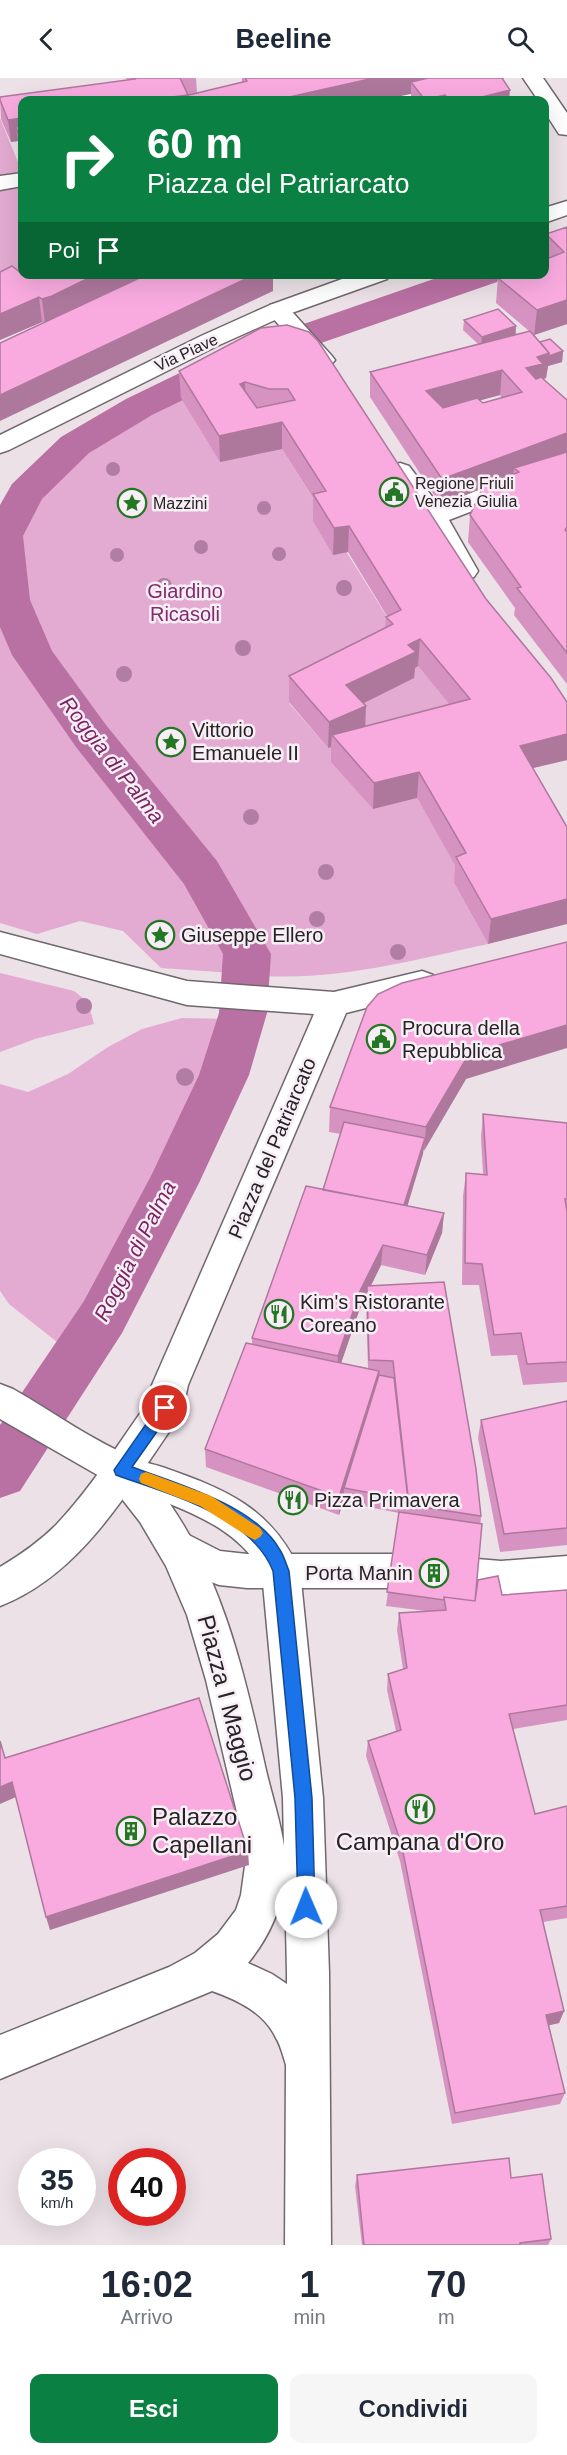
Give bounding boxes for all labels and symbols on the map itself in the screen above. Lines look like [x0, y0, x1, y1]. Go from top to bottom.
street label: Via Piave [152, 330, 220, 374]
place label: Regione Friuli Venezia Giulia [415, 475, 517, 510]
public building icon: Regione Friuli Venezia Giulia [378, 476, 410, 508]
place icon: Mazzini [116, 487, 148, 519]
place label: Mazzini [153, 495, 207, 512]
park label: Giardino Ricasoli [147, 580, 223, 625]
water label: Roggia di Palma [56, 692, 169, 827]
place label: Vittorio Emanuele II [192, 719, 299, 764]
place icon: Vittorio Emanuele II [155, 726, 187, 758]
place icon: Giuseppe Ellero [144, 919, 176, 951]
place label: Giuseppe Ellero [181, 924, 323, 946]
place label: Procura della Repubblica [402, 1017, 521, 1062]
public building icon: Procura della Repubblica [365, 1023, 397, 1055]
street label: Piazza del Patriarcato [224, 1054, 320, 1242]
water label: Roggia di Palma [89, 1177, 180, 1325]
place label: Kim's Ristorante Coreano [300, 1291, 445, 1336]
restaurant icon: Kim's Ristorante Coreano [263, 1298, 295, 1330]
pin [139, 1382, 190, 1433]
restaurant icon: Pizza Primavera [277, 1484, 309, 1516]
place label: Pizza Primavera [314, 1489, 460, 1511]
building icon: Porta Manin [418, 1557, 450, 1589]
place label: Porta Manin [305, 1562, 413, 1584]
street label: Piazza I Maggio [192, 1612, 263, 1784]
restaurant icon: Campana d'Oro [404, 1793, 436, 1825]
place label: Palazzo Capellani [152, 1803, 252, 1858]
building icon: Palazzo Capellani [115, 1815, 147, 1847]
place label: Campana d'Oro [336, 1828, 504, 1855]
position arrow [274, 1875, 338, 1939]
speed limit sign: 40 [108, 2148, 186, 2226]

